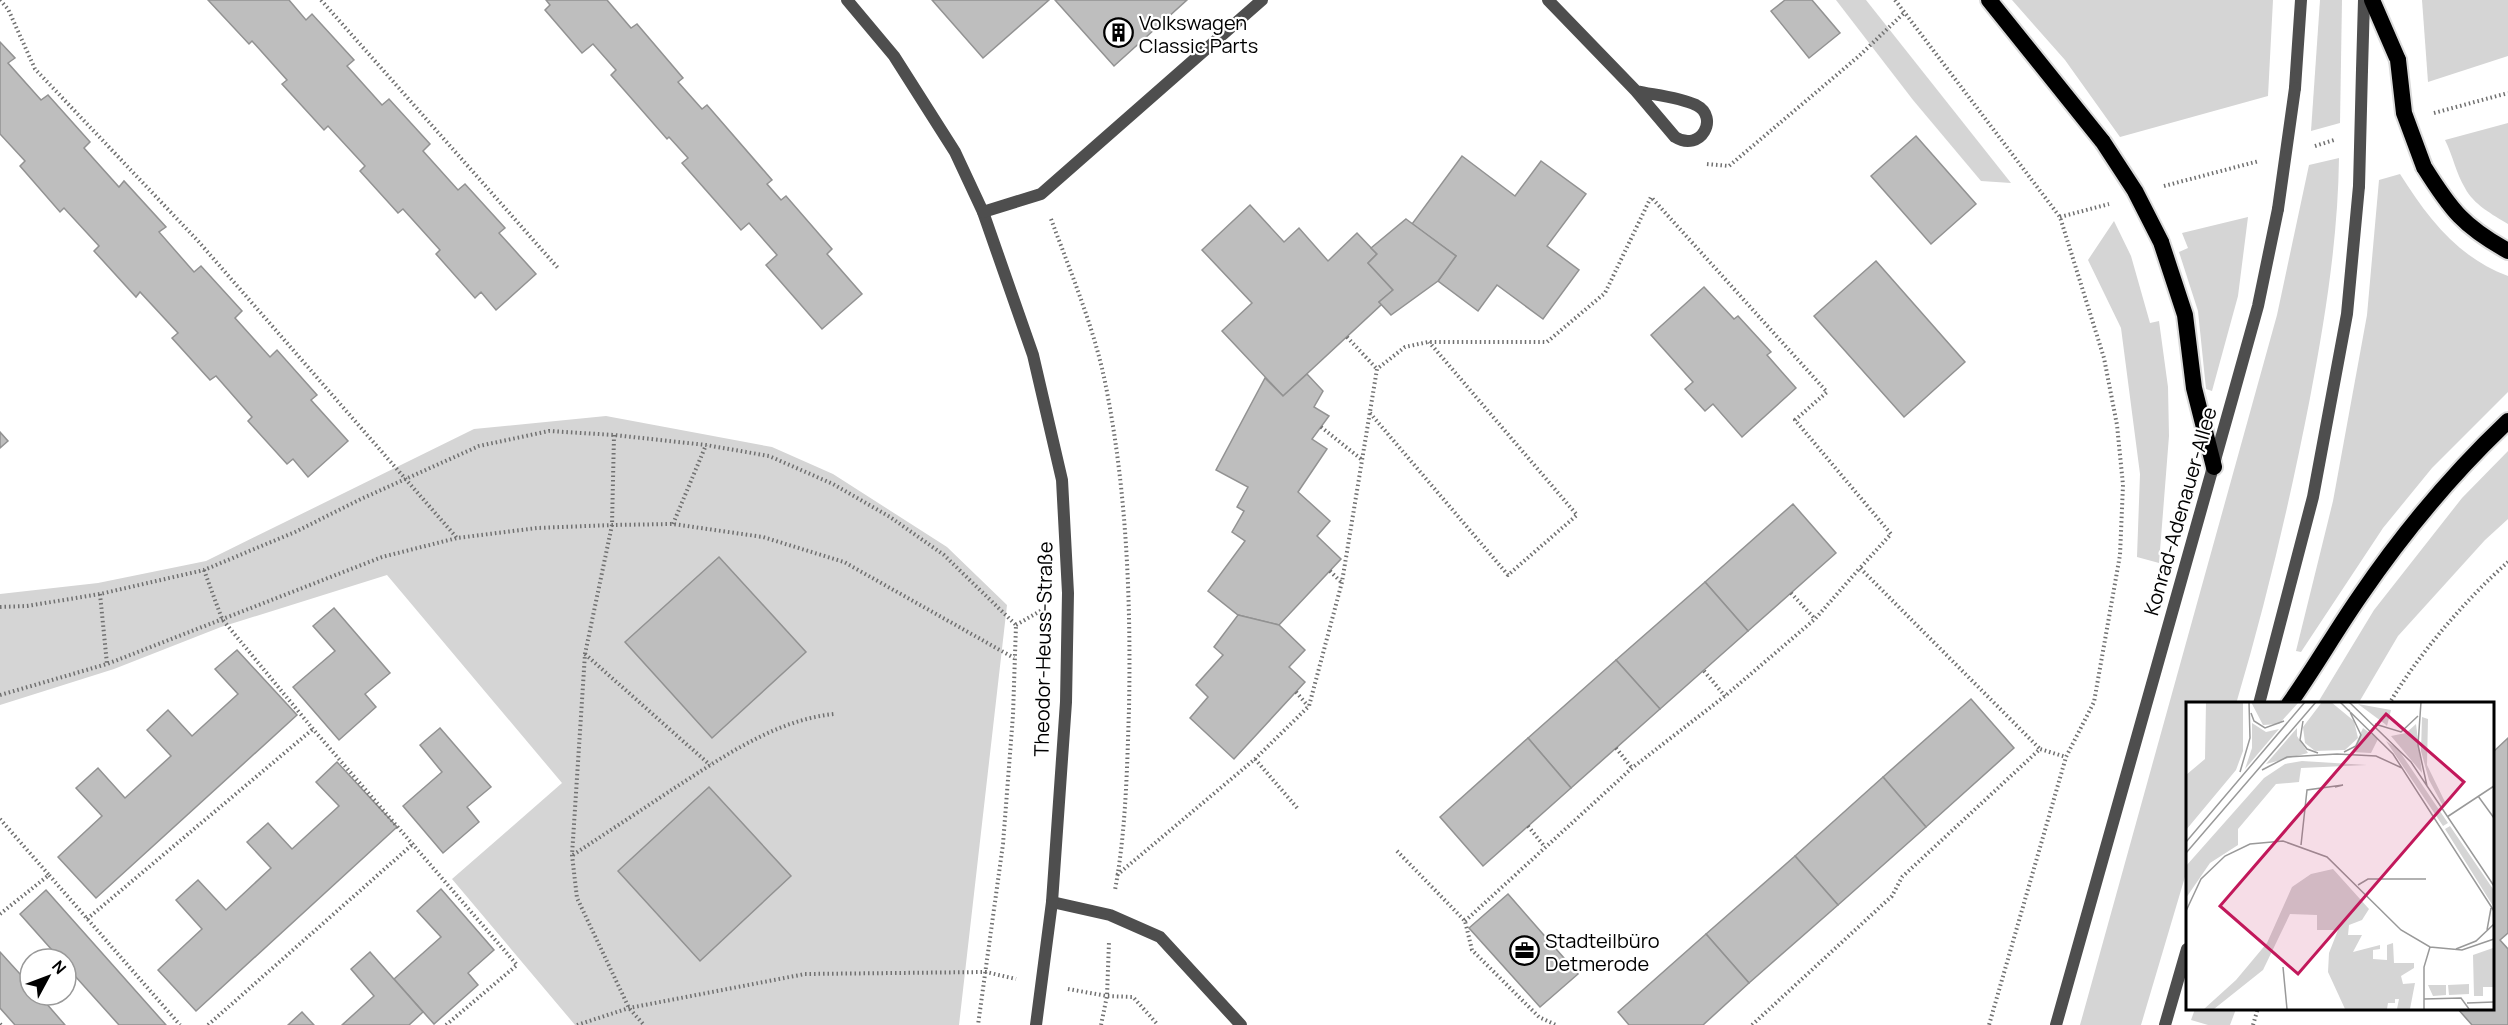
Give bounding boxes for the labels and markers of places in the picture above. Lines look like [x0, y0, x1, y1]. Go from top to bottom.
place label: Volkswagen Classic Parts [1139, 9, 1258, 59]
building icon: Volkswagen Classic Parts [1102, 17, 1134, 49]
place label: Stadteilbüro Detmerode [1545, 927, 1660, 977]
office icon: Stadteilbüro Detmerode [1508, 935, 1540, 967]

